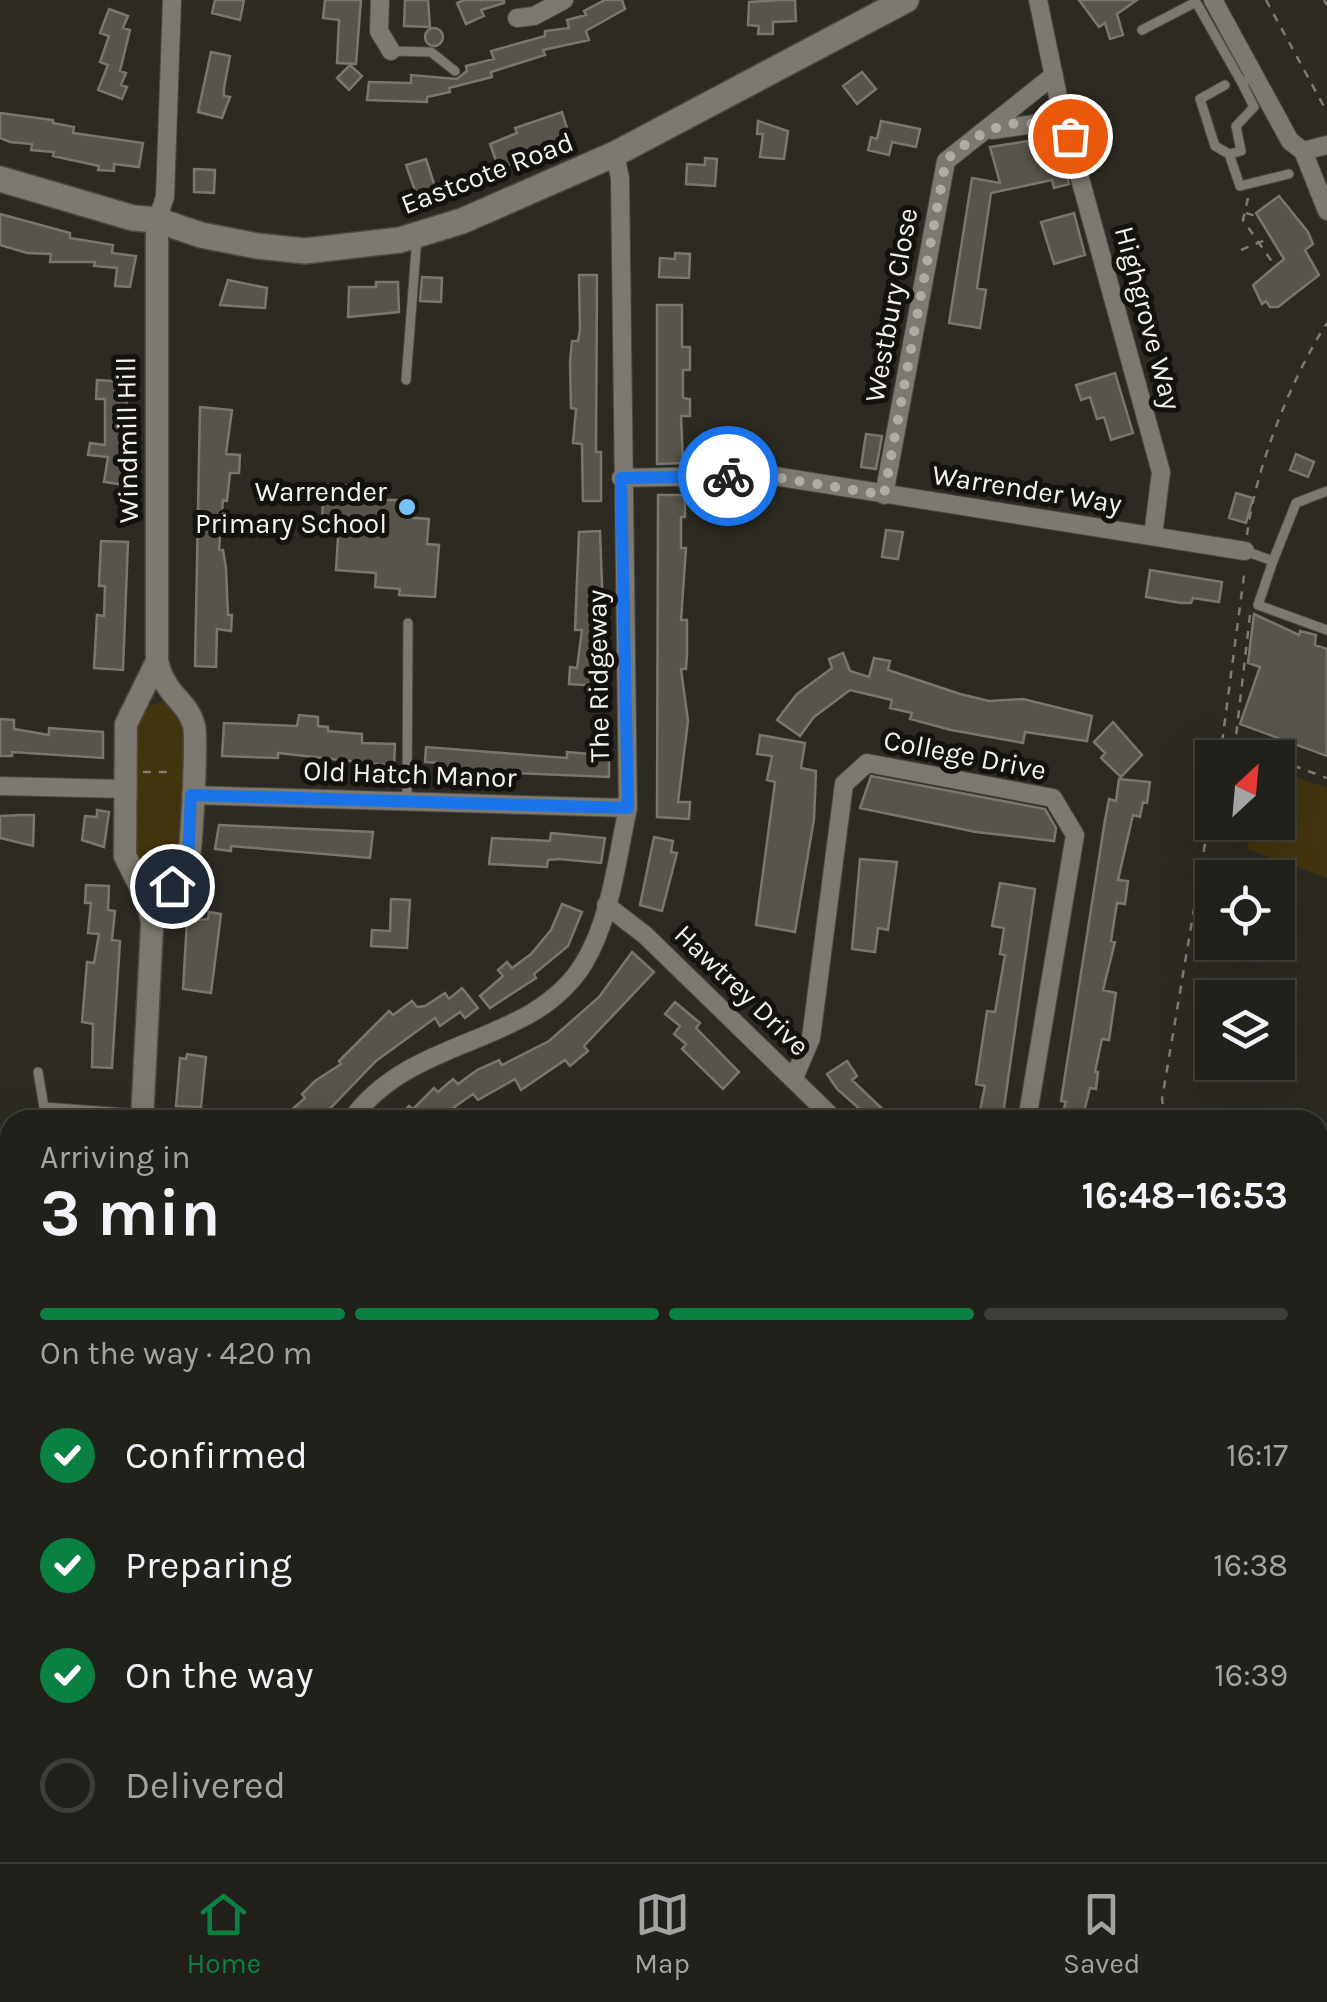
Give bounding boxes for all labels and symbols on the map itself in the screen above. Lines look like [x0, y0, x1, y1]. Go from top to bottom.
pin [1028, 94, 1113, 179]
street label: Eastcote Road [396, 125, 578, 221]
street label: Westbury Close [858, 205, 924, 405]
street label: Highgrove Way [1108, 223, 1188, 413]
street label: Windmill Hill [109, 356, 145, 524]
courier [678, 426, 778, 526]
street label: Warrender Way [930, 458, 1124, 520]
place label: Warrender Primary School [195, 475, 388, 540]
marker: Warrender Primary School [396, 496, 418, 518]
street label: The Ridgeway [580, 589, 616, 763]
street label: College Drive [881, 723, 1049, 787]
north arrow [1195, 740, 1295, 840]
street label: Old Hatch Manor [303, 754, 518, 794]
pin [130, 844, 215, 929]
street label: Hawtrey Drive [668, 918, 816, 1062]

